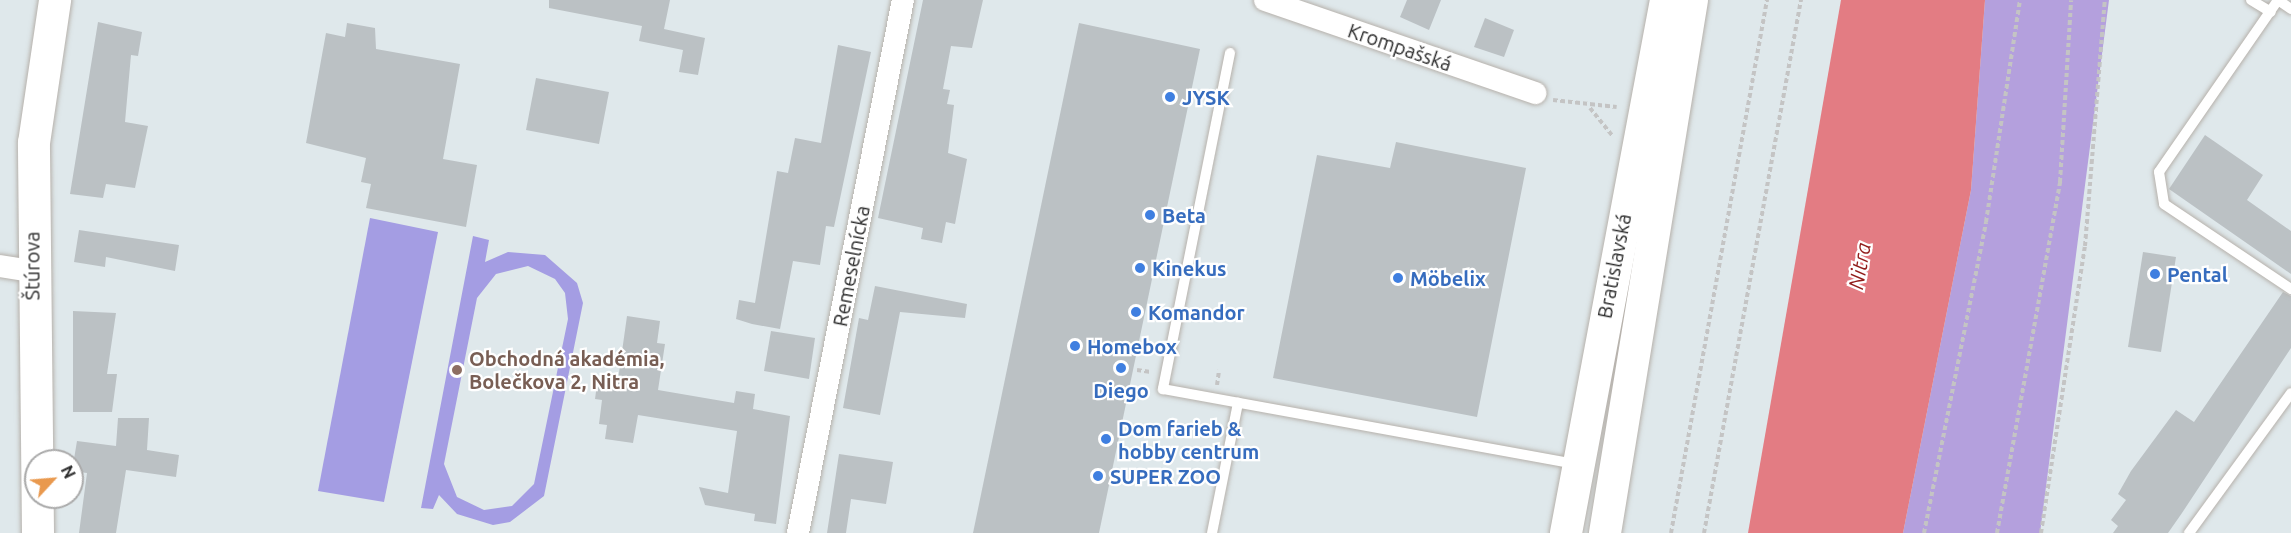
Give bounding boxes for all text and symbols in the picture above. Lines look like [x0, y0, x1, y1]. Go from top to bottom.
street label: Krompašská [1345, 18, 1455, 76]
place label: JYSK [1182, 85, 1230, 109]
marker: JYSK [1163, 90, 1177, 104]
place label: Beta [1162, 203, 1206, 227]
street label: Remeselnícka [828, 204, 874, 328]
marker: Beta [1143, 208, 1157, 222]
street label: Bratislavská [1592, 212, 1636, 320]
street label: Štúrova [20, 232, 44, 300]
water label: Nitra [1842, 241, 1876, 291]
place label: Kinekus [1152, 256, 1227, 280]
marker: Kinekus [1133, 261, 1147, 275]
place label: Pental [2167, 262, 2228, 286]
place label: Möbelix [1410, 266, 1486, 290]
marker: Pental [2148, 267, 2162, 281]
marker: Möbelix [1391, 271, 1405, 285]
place label: Komandor [1148, 300, 1245, 324]
marker: Komandor [1129, 305, 1143, 319]
place label: Homebox [1087, 334, 1177, 358]
marker: Homebox [1068, 339, 1082, 353]
place label: Obchodná akadémia, Bolečkova 2, Nitra [469, 346, 664, 393]
marker: Diego [1114, 361, 1128, 375]
marker: Obchodná akadémia, Bolečkova 2, Nitra [450, 363, 464, 377]
place label: Diego [1093, 378, 1149, 402]
place label: Dom farieb & hobby centrum [1118, 416, 1259, 463]
marker: Dom farieb & hobby centrum [1099, 432, 1113, 446]
north arrow [24, 449, 84, 509]
text: N [58, 463, 79, 481]
place label: SUPER ZOO [1110, 464, 1221, 488]
marker: SUPER ZOO [1091, 469, 1105, 483]

